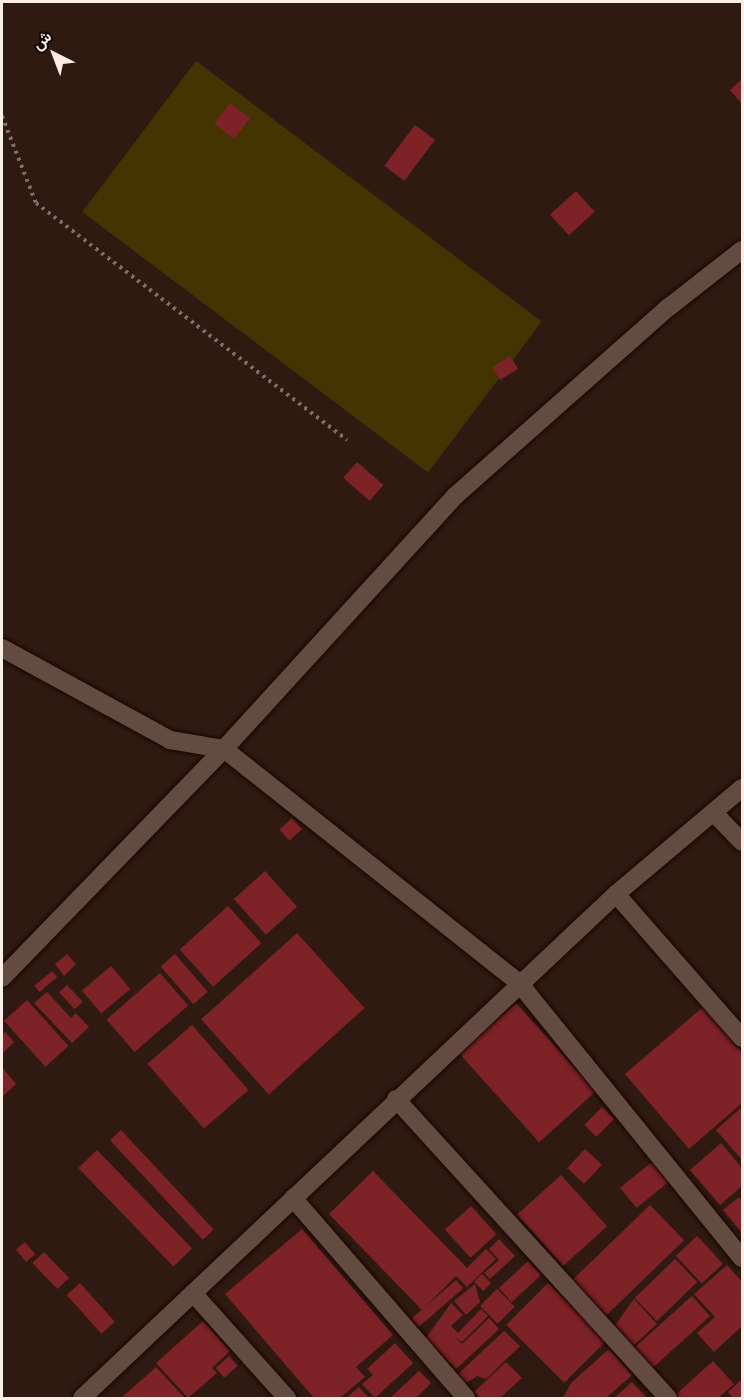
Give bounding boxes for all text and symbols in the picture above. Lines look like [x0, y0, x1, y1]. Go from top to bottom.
north arrow [24, 24, 84, 84]
text: ش [27, 26, 56, 54]

